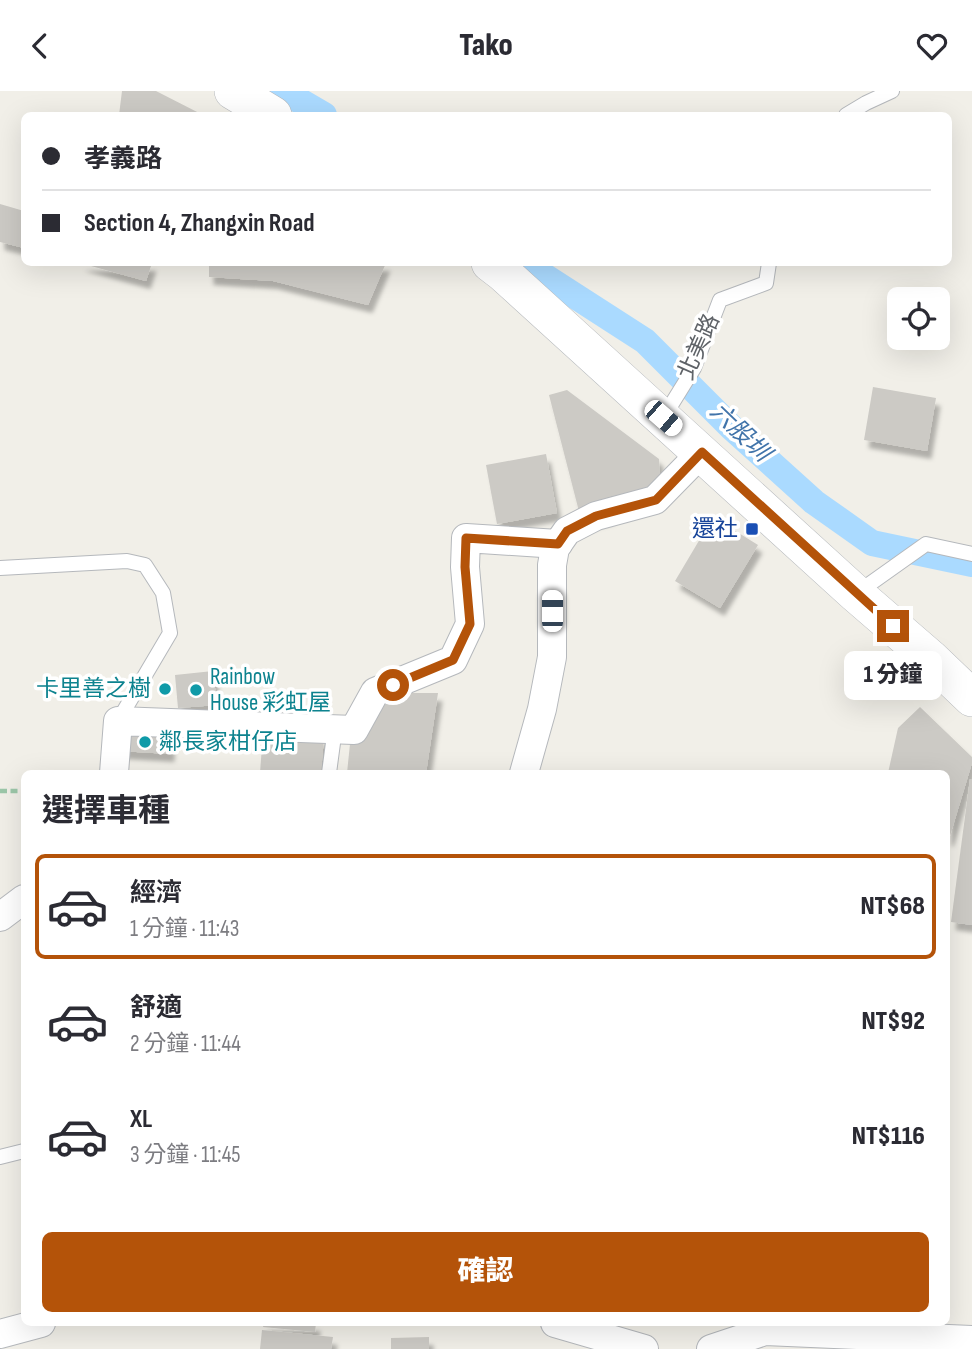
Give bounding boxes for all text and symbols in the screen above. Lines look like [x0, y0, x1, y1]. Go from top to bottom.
text: Tako [459, 26, 513, 65]
icon: back [21, 27, 59, 65]
icon: heart [913, 27, 951, 65]
text: 孝義路 [84, 144, 162, 175]
text: Section 4, Zhangxin Road [84, 208, 315, 239]
map controls [887, 287, 950, 350]
button: locate [887, 287, 950, 350]
street label: 北美路 [672, 310, 726, 384]
car [641, 396, 686, 440]
water label: 六股圳 [704, 397, 778, 470]
place label: 還社 [692, 515, 738, 543]
marker: 還社 [744, 521, 760, 537]
car [542, 590, 563, 632]
route end [877, 610, 909, 642]
callout: 1 分鐘 [844, 651, 942, 699]
text: 1 分鐘 [864, 661, 922, 689]
place label: Rainbow House 彩虹屋 [210, 663, 331, 717]
route start [377, 669, 409, 701]
place label: 卡里善之樹 [36, 675, 151, 703]
marker: 卡里善之樹 [157, 681, 173, 697]
marker: Rainbow House 彩虹屋 [188, 682, 204, 698]
place label: 鄰長家柑仔店 [159, 728, 297, 756]
marker: 鄰長家柑仔店 [137, 734, 153, 750]
text: 選擇車種 [42, 792, 170, 831]
icon: car [46, 875, 109, 938]
text: 經濟 [130, 878, 182, 909]
text: NT$68 [860, 891, 925, 922]
text: 1 分鐘 · 11:43 [130, 915, 239, 943]
icon: car [46, 990, 109, 1053]
text: 舒適 [130, 993, 182, 1024]
text: NT$92 [861, 1006, 925, 1037]
text: 2 分鐘 · 11:44 [130, 1030, 241, 1058]
text: XL [130, 1104, 152, 1135]
icon: car [46, 1105, 109, 1168]
text: NT$116 [852, 1121, 925, 1152]
text: 3 分鐘 · 11:45 [130, 1141, 241, 1169]
button: 確認 [42, 1232, 929, 1312]

